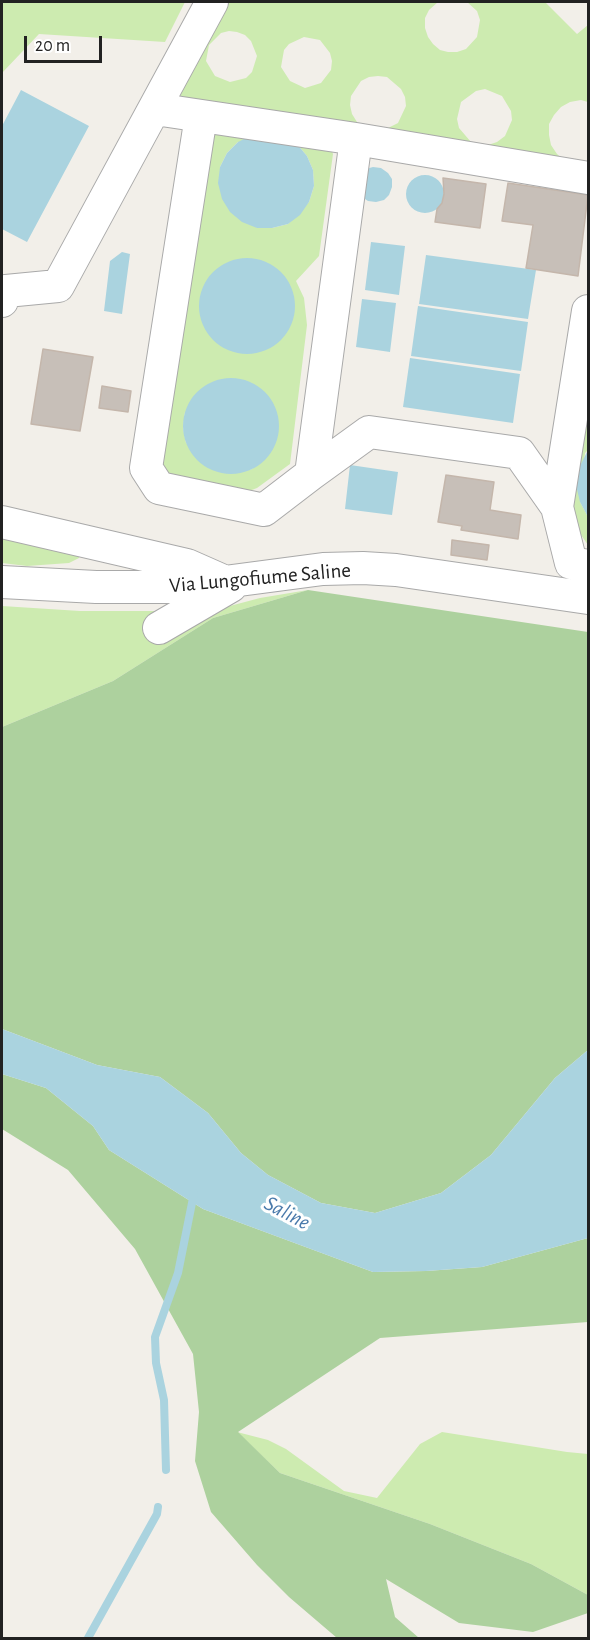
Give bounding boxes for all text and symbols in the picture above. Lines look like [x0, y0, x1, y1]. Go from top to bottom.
scale bar [27, 24, 105, 62]
text: 20 m [35, 37, 70, 55]
street label: Via Lungofiume Saline [168, 558, 352, 598]
water label: Saline [260, 1190, 314, 1236]

